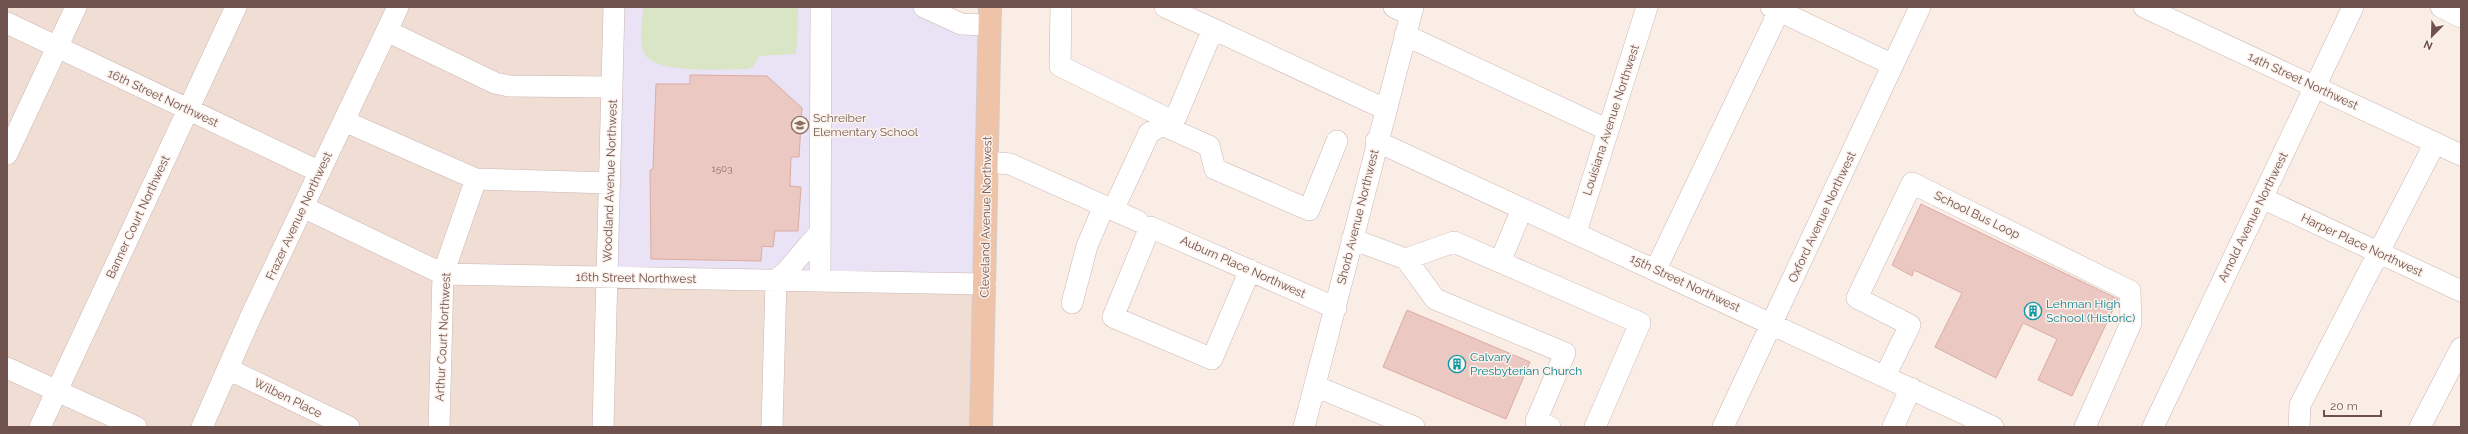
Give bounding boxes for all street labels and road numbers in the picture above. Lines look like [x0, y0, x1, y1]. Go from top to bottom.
street label: Louisiana Avenue Northwest [1580, 43, 1642, 197]
street label: 14th Street Northwest [2246, 49, 2360, 113]
street label: 16th Street Northwest [105, 66, 221, 130]
street label: Woodland Avenue Northwest [600, 99, 620, 263]
street label: Cleveland Avenue Northwest [978, 136, 994, 298]
street label: Shorb Avenue Northwest [1334, 148, 1382, 286]
street label: Oxford Avenue Northwest [1785, 149, 1859, 285]
street label: Frazer Avenue Northwest [263, 150, 335, 282]
street label: Arnold Avenue Northwest [2215, 150, 2291, 284]
street label: Banner Court Northwest [103, 153, 173, 281]
street label: School Bus Loop [1932, 188, 2022, 242]
street label: Harper Place Northwest [2299, 211, 2425, 279]
street label: Auburn Place Northwest [1178, 233, 1308, 301]
street label: 15th Street Northwest [1628, 251, 1742, 315]
street label: 16th Street Northwest [576, 270, 696, 286]
street label: Arthur Court Northwest [433, 272, 453, 402]
street label: Wilben Place [252, 376, 324, 420]

